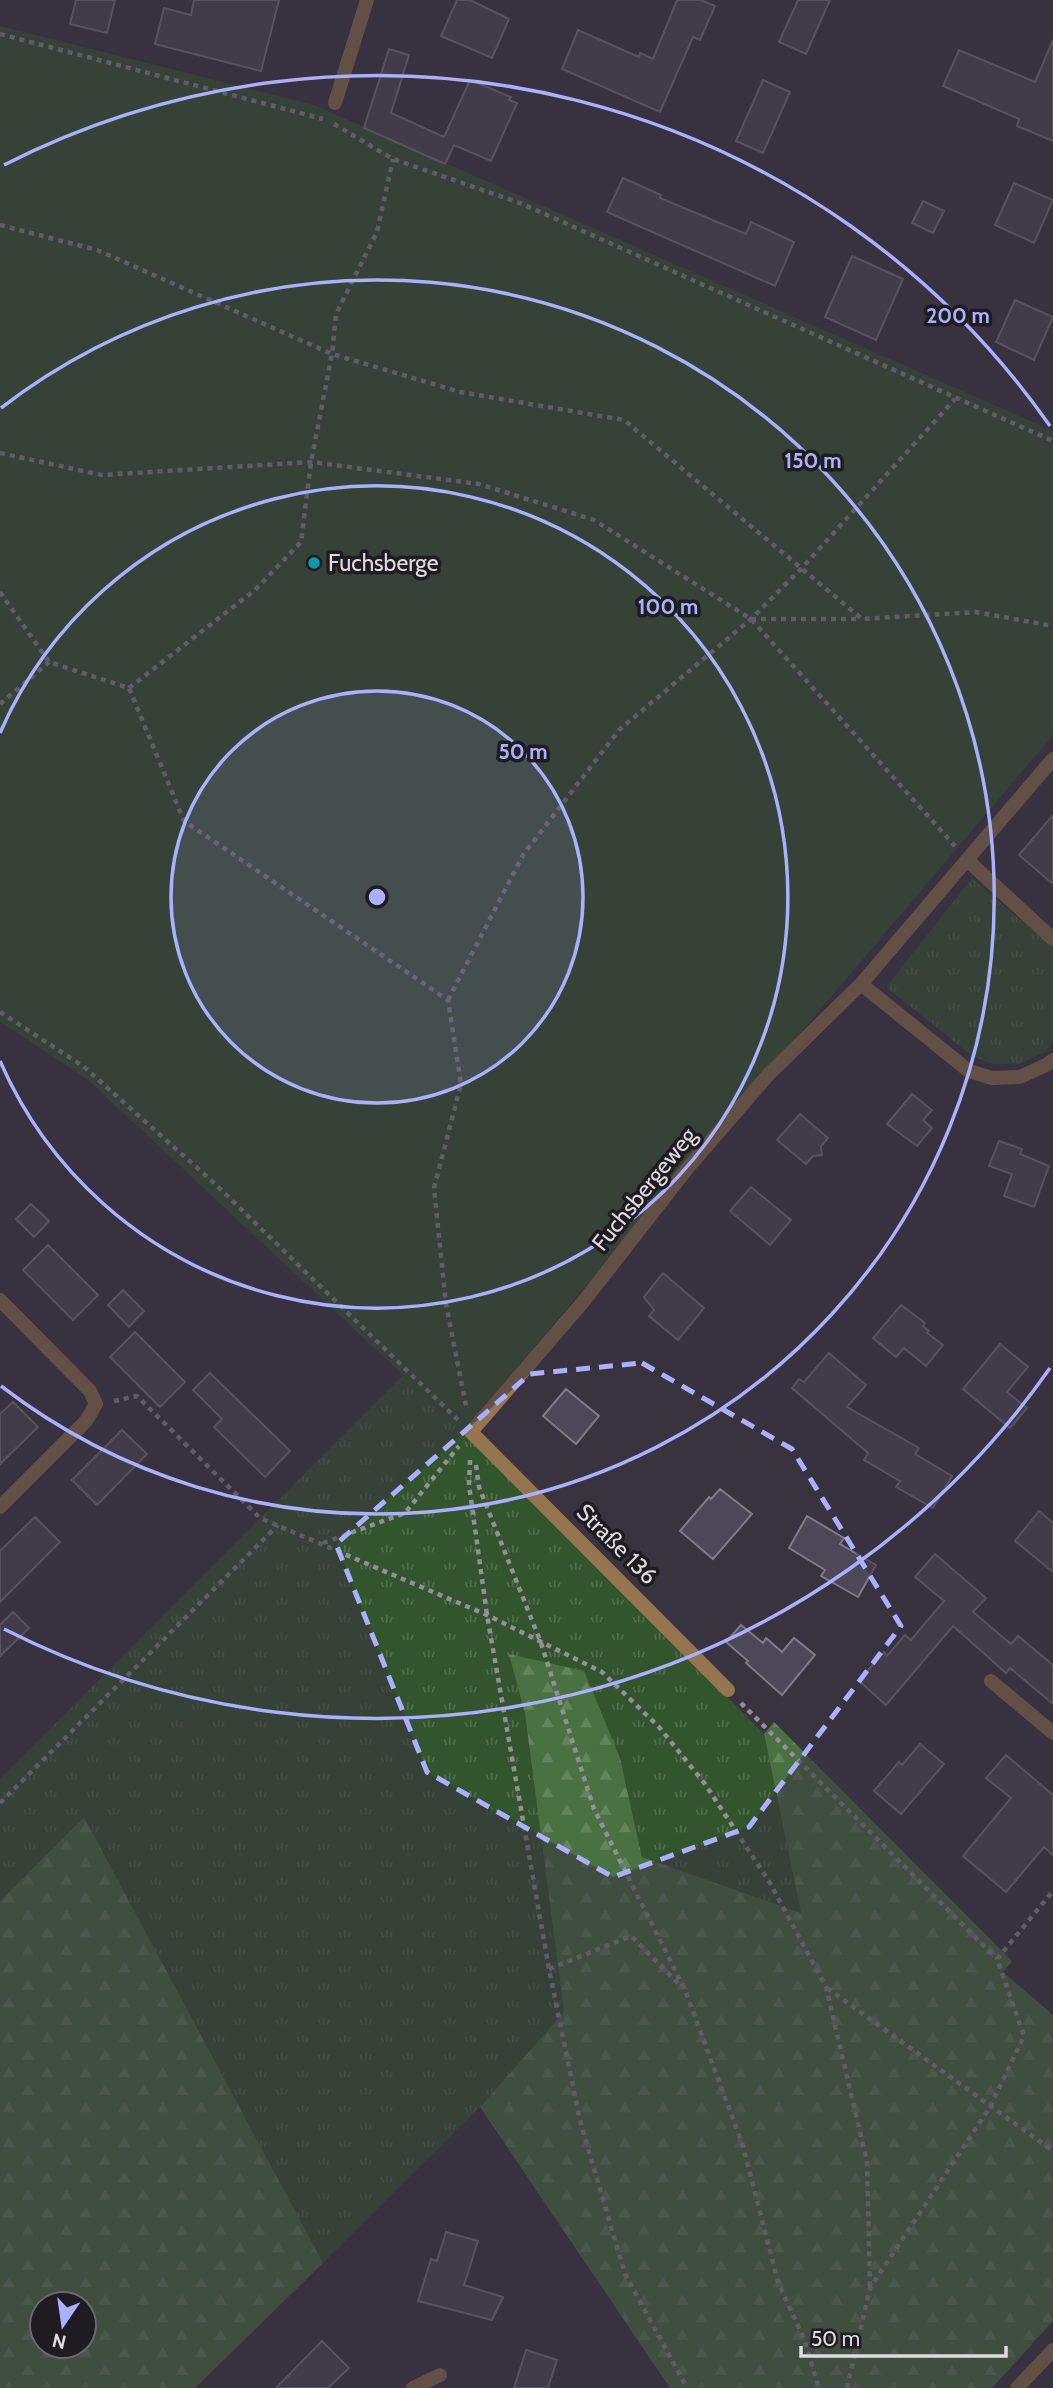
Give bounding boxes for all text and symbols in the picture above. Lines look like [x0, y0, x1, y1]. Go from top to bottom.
text: 200 m [926, 303, 990, 328]
text: 150 m [785, 448, 841, 473]
place label: Fuchsberge [328, 549, 439, 577]
marker: Fuchsberge [306, 555, 322, 571]
text: 100 m [638, 594, 698, 619]
text: 50 m [498, 739, 548, 764]
centre of rings [365, 885, 389, 909]
street label: Fuchsbergeweg [586, 1121, 703, 1256]
street label: Straße 136 [571, 1498, 663, 1590]
north arrow [28, 2290, 98, 2360]
scale bar [801, 2314, 1006, 2358]
text: 50 m [811, 2326, 860, 2351]
text: N [50, 2328, 68, 2354]

